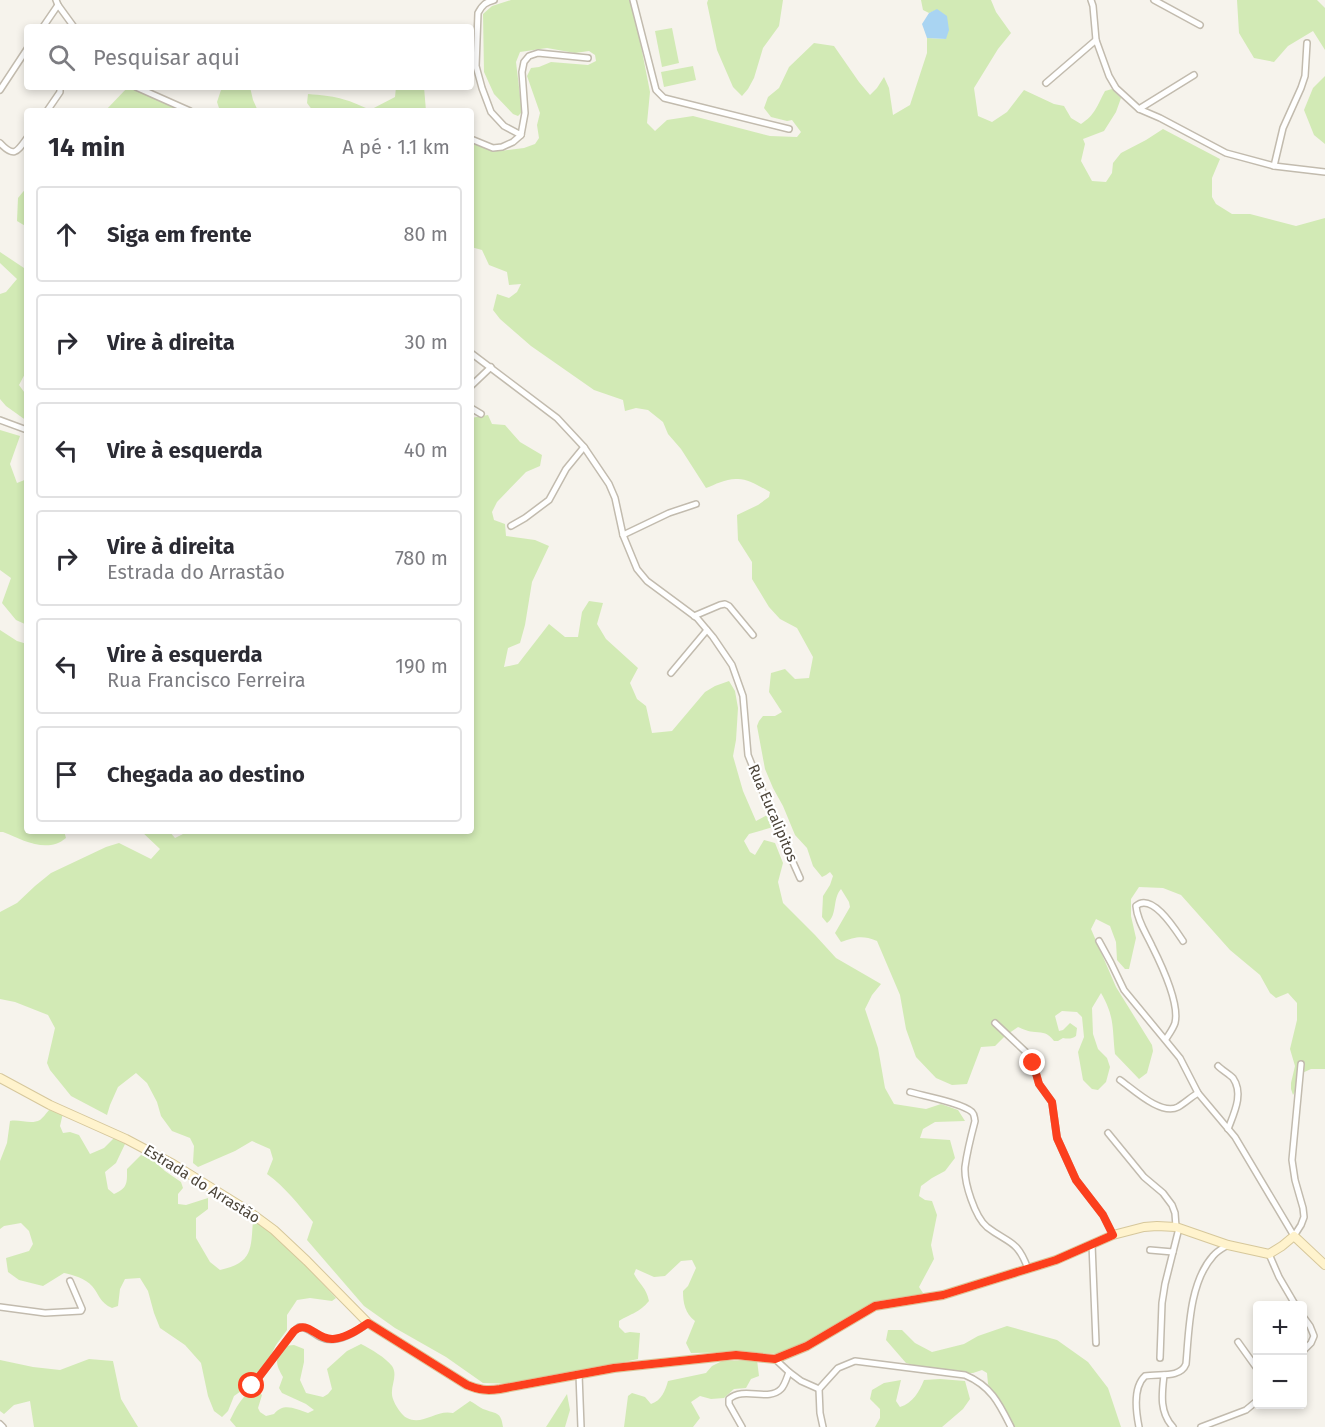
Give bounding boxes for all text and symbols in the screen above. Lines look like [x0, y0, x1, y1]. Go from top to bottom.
search box [24, 24, 474, 90]
icon: search [45, 41, 78, 74]
text: Pesquisar aqui [93, 44, 240, 71]
text: 14 min [48, 132, 125, 163]
text: A pé · 1.1 km [342, 135, 450, 159]
icon: ahead [50, 218, 83, 251]
text: Siga em frente [107, 221, 252, 248]
text: 80 m [403, 222, 448, 246]
icon: right [50, 326, 83, 359]
text: Vire à direita [107, 329, 235, 356]
text: 30 m [404, 330, 448, 354]
icon: left [50, 434, 83, 467]
text: Vire à esquerda [107, 437, 263, 464]
text: 40 m [404, 438, 448, 462]
text: Vire à direita [107, 533, 235, 560]
icon: right [50, 542, 83, 575]
text: 780 m [395, 546, 448, 570]
text: Estrada do Arrastão [107, 560, 285, 584]
text: Vire à esquerda [107, 641, 263, 668]
icon: left [50, 650, 83, 683]
text: 190 m [395, 654, 448, 678]
text: Rua Francisco Ferreira [107, 668, 306, 692]
icon: arrive [50, 758, 83, 791]
text: Chegada ao destino [107, 761, 305, 788]
street label: Rua Eucalipitos [744, 762, 802, 864]
route end [1019, 1049, 1045, 1075]
street label: Estrada do Arrastão [141, 1141, 263, 1227]
map controls [1253, 1301, 1307, 1409]
button: + [1253, 1301, 1307, 1355]
button: − [1253, 1355, 1307, 1409]
route start [238, 1372, 264, 1398]

